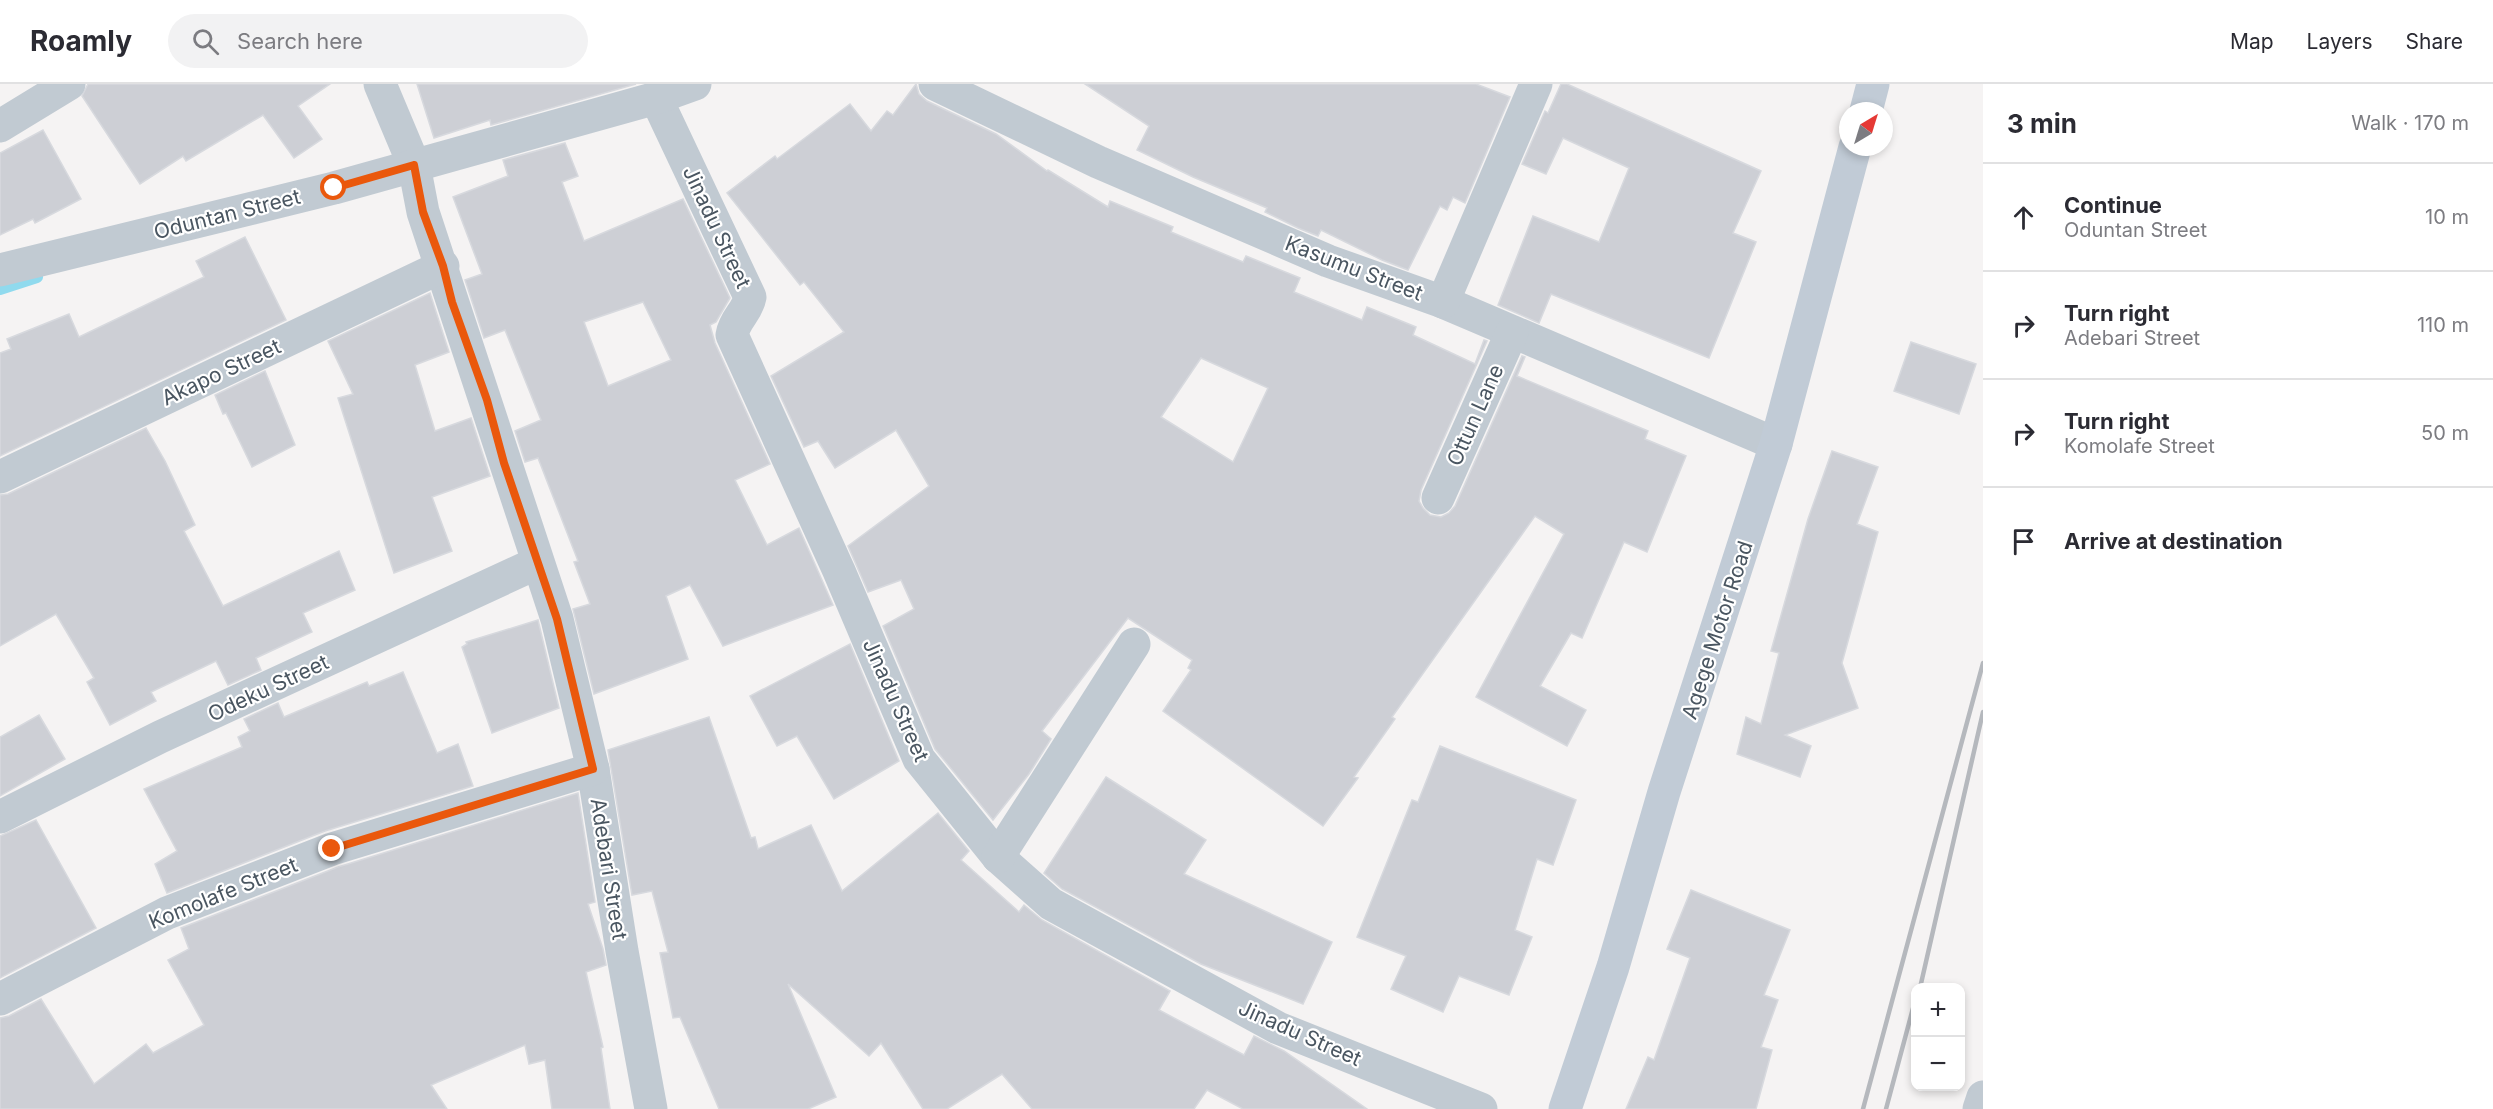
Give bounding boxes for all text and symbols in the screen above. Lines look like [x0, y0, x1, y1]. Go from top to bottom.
search box [168, 14, 588, 68]
text: Roamly [30, 24, 132, 58]
icon: search [189, 25, 222, 58]
text: Search here [237, 28, 363, 54]
text: Map [2230, 29, 2274, 54]
text: Layers [2307, 29, 2373, 54]
text: Share [2406, 29, 2463, 54]
north arrow [1839, 102, 1893, 156]
text: 3 min [2007, 108, 2077, 139]
text: Walk · 170 m [2351, 111, 2469, 135]
street label: Jinadu Street [678, 162, 756, 292]
route start [320, 174, 346, 200]
street label: Oduntan Street [151, 184, 303, 244]
text: Continue [2064, 192, 2162, 218]
icon: ahead [2007, 201, 2040, 234]
text: 10 m [2425, 205, 2469, 229]
text: Oduntan Street [2064, 218, 2207, 242]
street label: Kasumu Street [1282, 230, 1426, 306]
text: Turn right [2064, 300, 2170, 326]
icon: right [2007, 309, 2040, 342]
text: 110 m [2417, 313, 2469, 337]
text: Adebari Street [2064, 326, 2200, 350]
street label: Akapo Street [158, 333, 285, 410]
street label: Ottun Lane [1442, 360, 1508, 470]
text: Turn right [2064, 408, 2170, 434]
icon: right [2007, 417, 2040, 450]
text: 50 m [2421, 421, 2469, 445]
text: Komolafe Street [2064, 434, 2215, 458]
icon: arrive [2007, 525, 2040, 558]
text: Arrive at destination [2064, 528, 2283, 554]
street label: Agege Motor Road [1676, 538, 1758, 722]
street label: Jinadu Street [858, 635, 934, 765]
street label: Odeku Street [204, 649, 332, 727]
street label: Adebari Street [585, 796, 633, 942]
route end [318, 835, 344, 861]
street label: Komolafe Street [145, 852, 301, 934]
map controls [1911, 983, 1965, 1091]
button: + [1911, 983, 1965, 1037]
street label: Jinadu Street [1235, 995, 1365, 1071]
button: − [1911, 1037, 1965, 1091]

